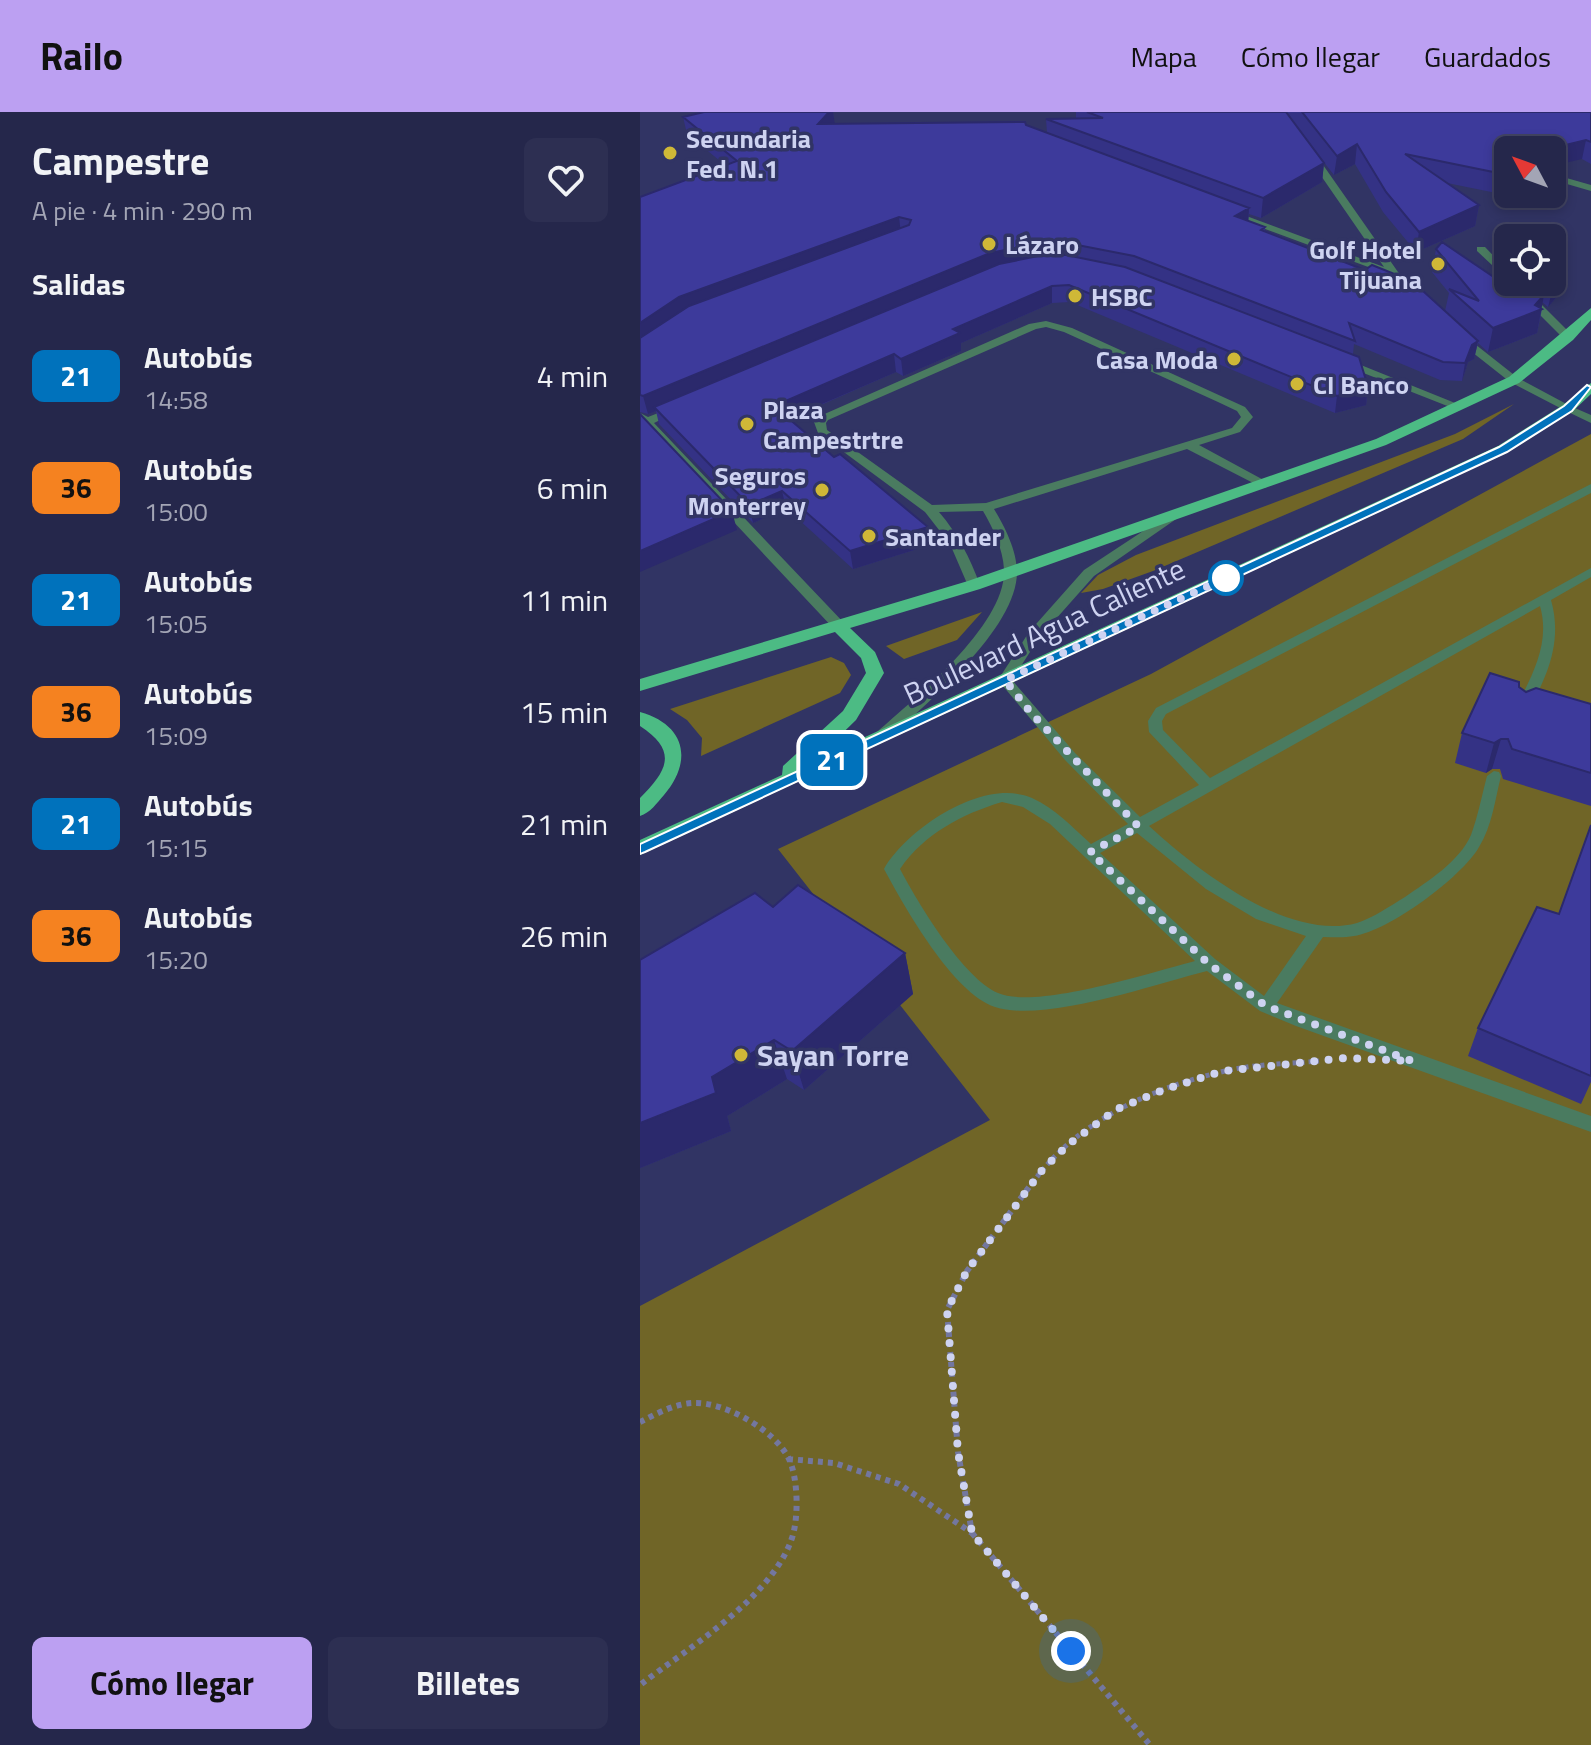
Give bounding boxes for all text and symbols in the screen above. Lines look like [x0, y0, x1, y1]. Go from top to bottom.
text: Railo [40, 27, 123, 85]
text: Mapa [1130, 35, 1197, 78]
text: Cómo llegar [1241, 35, 1380, 78]
text: Guardados [1424, 35, 1551, 78]
place label: Secundaria Fed. N.1 [686, 119, 811, 188]
text: Campestre [32, 132, 209, 190]
north arrow [1494, 136, 1566, 208]
map controls [1494, 136, 1566, 296]
button: heart [524, 138, 608, 222]
marker: Secundaria Fed. N.1 [661, 144, 679, 162]
text: A pie · 4 min · 290 m [32, 191, 253, 230]
button: locate [1494, 224, 1566, 296]
place label: Lázaro [1005, 225, 1079, 264]
place label: Golf Hotel Tijuana [1309, 230, 1422, 299]
marker: Lázaro [980, 235, 998, 253]
marker: Golf Hotel Tijuana [1429, 255, 1447, 273]
text: Salidas [32, 261, 125, 307]
place label: HSBC [1091, 277, 1153, 316]
marker: HSBC [1066, 287, 1084, 305]
text: Autobús [144, 334, 253, 380]
place label: Casa Moda [1096, 340, 1218, 379]
marker: Casa Moda [1225, 350, 1243, 368]
text: 4 min [537, 353, 608, 399]
text: 21 [60, 354, 92, 397]
place label: CI Banco [1313, 365, 1409, 404]
marker: CI Banco [1288, 375, 1306, 393]
text: 14:58 [144, 380, 208, 419]
place label: Plaza Campestrtre [763, 390, 903, 459]
marker: Plaza Campestrtre [738, 415, 756, 433]
text: Autobús [144, 446, 253, 492]
place label: Seguros Monterrey [688, 456, 806, 525]
text: 6 min [537, 465, 608, 511]
text: 36 [60, 466, 92, 509]
marker: Seguros Monterrey [813, 481, 831, 499]
text: 15:00 [144, 492, 208, 531]
place label: Santander [885, 517, 1001, 556]
marker: Santander [860, 527, 878, 545]
street label: Boulevard Agua Caliente [896, 545, 1192, 717]
text: Autobús [144, 558, 253, 604]
unlabelled marker [1209, 561, 1243, 595]
text: 11 min [520, 577, 608, 623]
text: 21 [60, 578, 92, 621]
text: 15:05 [144, 604, 208, 643]
text: Autobús [144, 670, 253, 716]
text: 15 min [520, 689, 608, 735]
text: 36 [60, 690, 92, 733]
text: 15:09 [144, 716, 208, 755]
line badge: 21 [796, 734, 868, 786]
text: 21 [816, 738, 848, 781]
text: Autobús [144, 782, 253, 828]
text: 21 min [520, 801, 608, 847]
text: 21 [60, 802, 92, 845]
text: 15:15 [144, 828, 208, 867]
text: Autobús [144, 894, 253, 940]
text: 26 min [520, 913, 608, 959]
text: 36 [60, 914, 92, 957]
text: 15:20 [144, 940, 208, 979]
place label: Sayan Torre [757, 1032, 909, 1078]
marker: Sayan Torre [732, 1046, 750, 1064]
your location [1051, 1631, 1091, 1671]
button: Cómo llegar [32, 1637, 312, 1729]
button: Billetes [328, 1637, 608, 1729]

